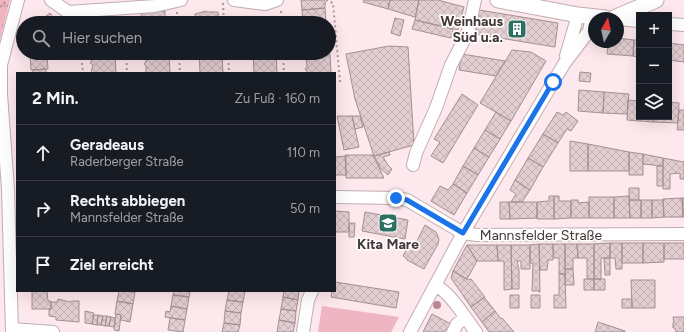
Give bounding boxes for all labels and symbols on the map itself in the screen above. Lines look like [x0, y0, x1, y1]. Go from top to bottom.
north arrow [588, 12, 624, 48]
place label: Weinhaus Süd u.a. [441, 13, 503, 46]
building icon: Weinhaus Süd u.a. [506, 18, 528, 40]
route start [544, 73, 562, 91]
route end [387, 189, 405, 207]
school or university icon: Kita Mare [377, 212, 399, 234]
street label: Mannsfelder Straße [480, 227, 603, 244]
place label: Kita Mare [357, 236, 419, 253]

